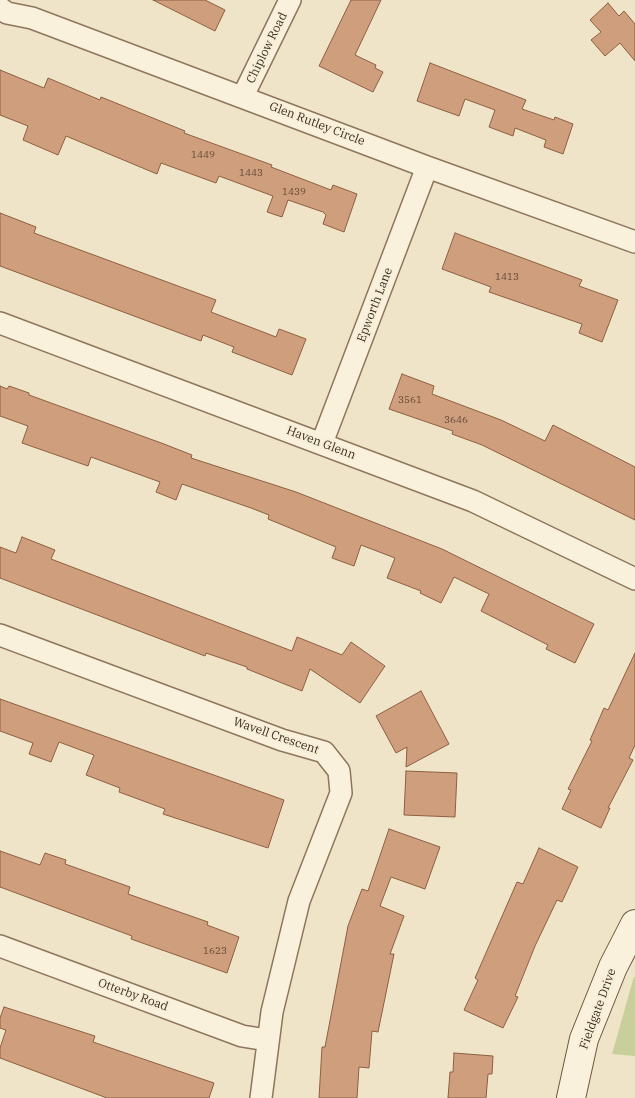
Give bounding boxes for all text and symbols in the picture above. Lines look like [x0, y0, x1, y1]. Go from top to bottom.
street label: Chiplow Road [244, 10, 290, 86]
street label: Glen Rutley Circle [267, 99, 367, 149]
house number: 1449 [191, 149, 215, 161]
house number: 1443 [239, 167, 263, 179]
house number: 1439 [282, 186, 306, 198]
street label: Epworth Lane [354, 266, 396, 344]
house number: 1413 [495, 271, 519, 283]
house number: 3561 [398, 394, 422, 406]
house number: 3646 [444, 414, 468, 426]
street label: Haven Glenn [284, 423, 358, 463]
street label: Wavell Crescent [231, 715, 321, 757]
house number: 1623 [203, 945, 227, 957]
street label: Fieldgate Drive [577, 967, 619, 1051]
street label: Otterby Road [96, 976, 170, 1014]

